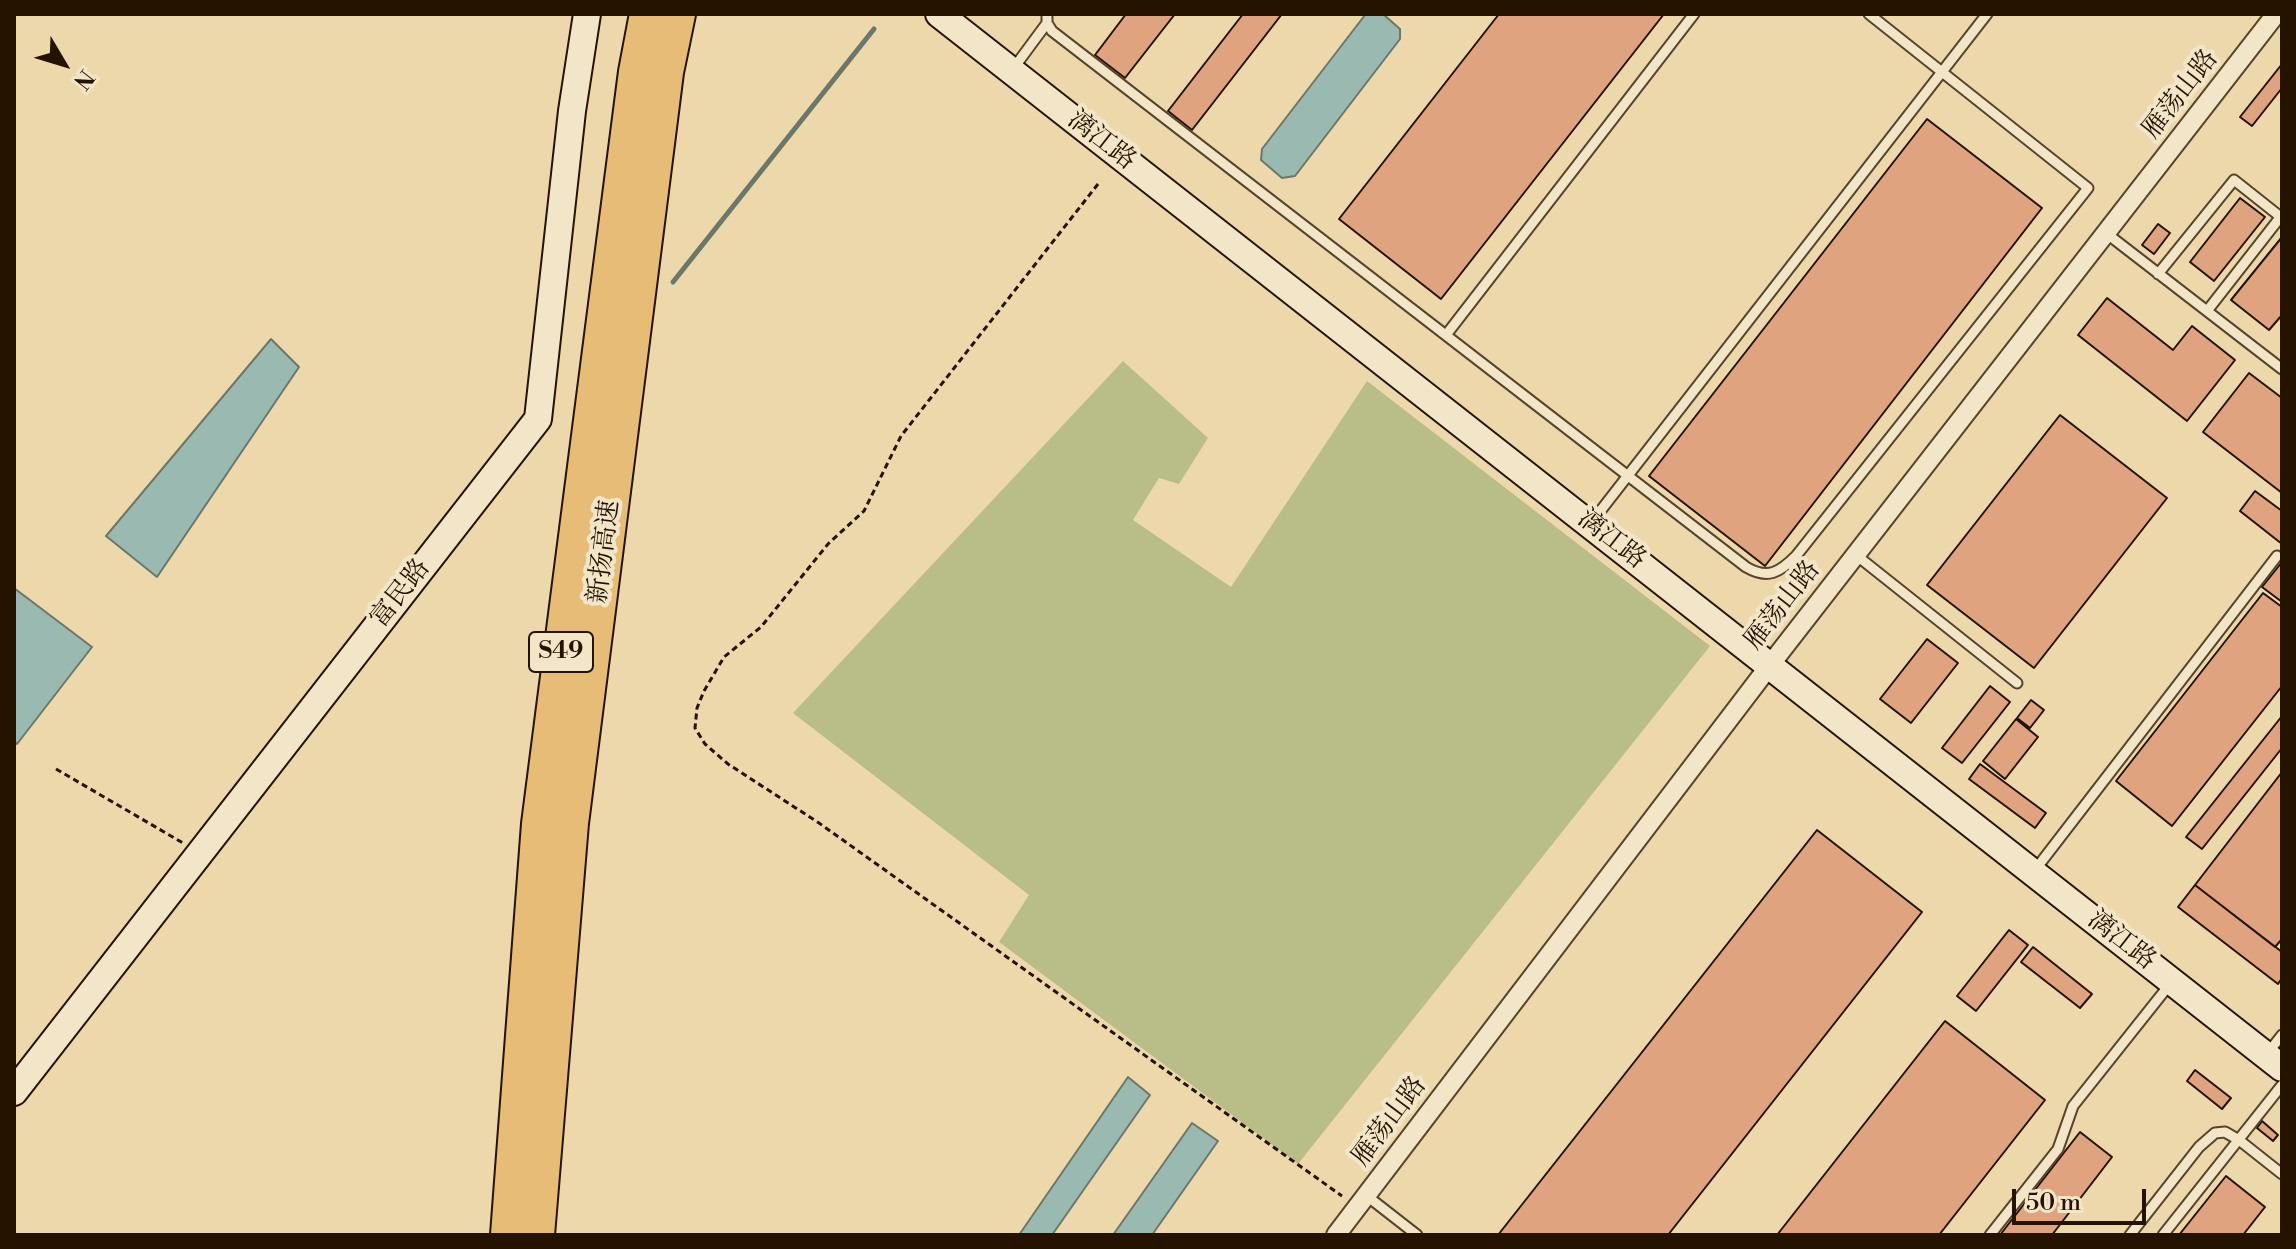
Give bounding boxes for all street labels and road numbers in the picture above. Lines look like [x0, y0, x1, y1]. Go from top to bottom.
street label: 雁荡山路 [2137, 44, 2225, 146]
street label: 漓江路 [1061, 105, 1141, 177]
street label: 新扬高速 [583, 498, 627, 606]
street label: 漓江路 [1571, 504, 1651, 576]
street label: 富民路 [365, 554, 437, 634]
street label: 雁荡山路 [1739, 555, 1827, 657]
road number: S49 [529, 632, 593, 672]
street label: 漓江路 [2081, 905, 2161, 977]
street label: 雁荡山路 [1346, 1071, 1434, 1173]

